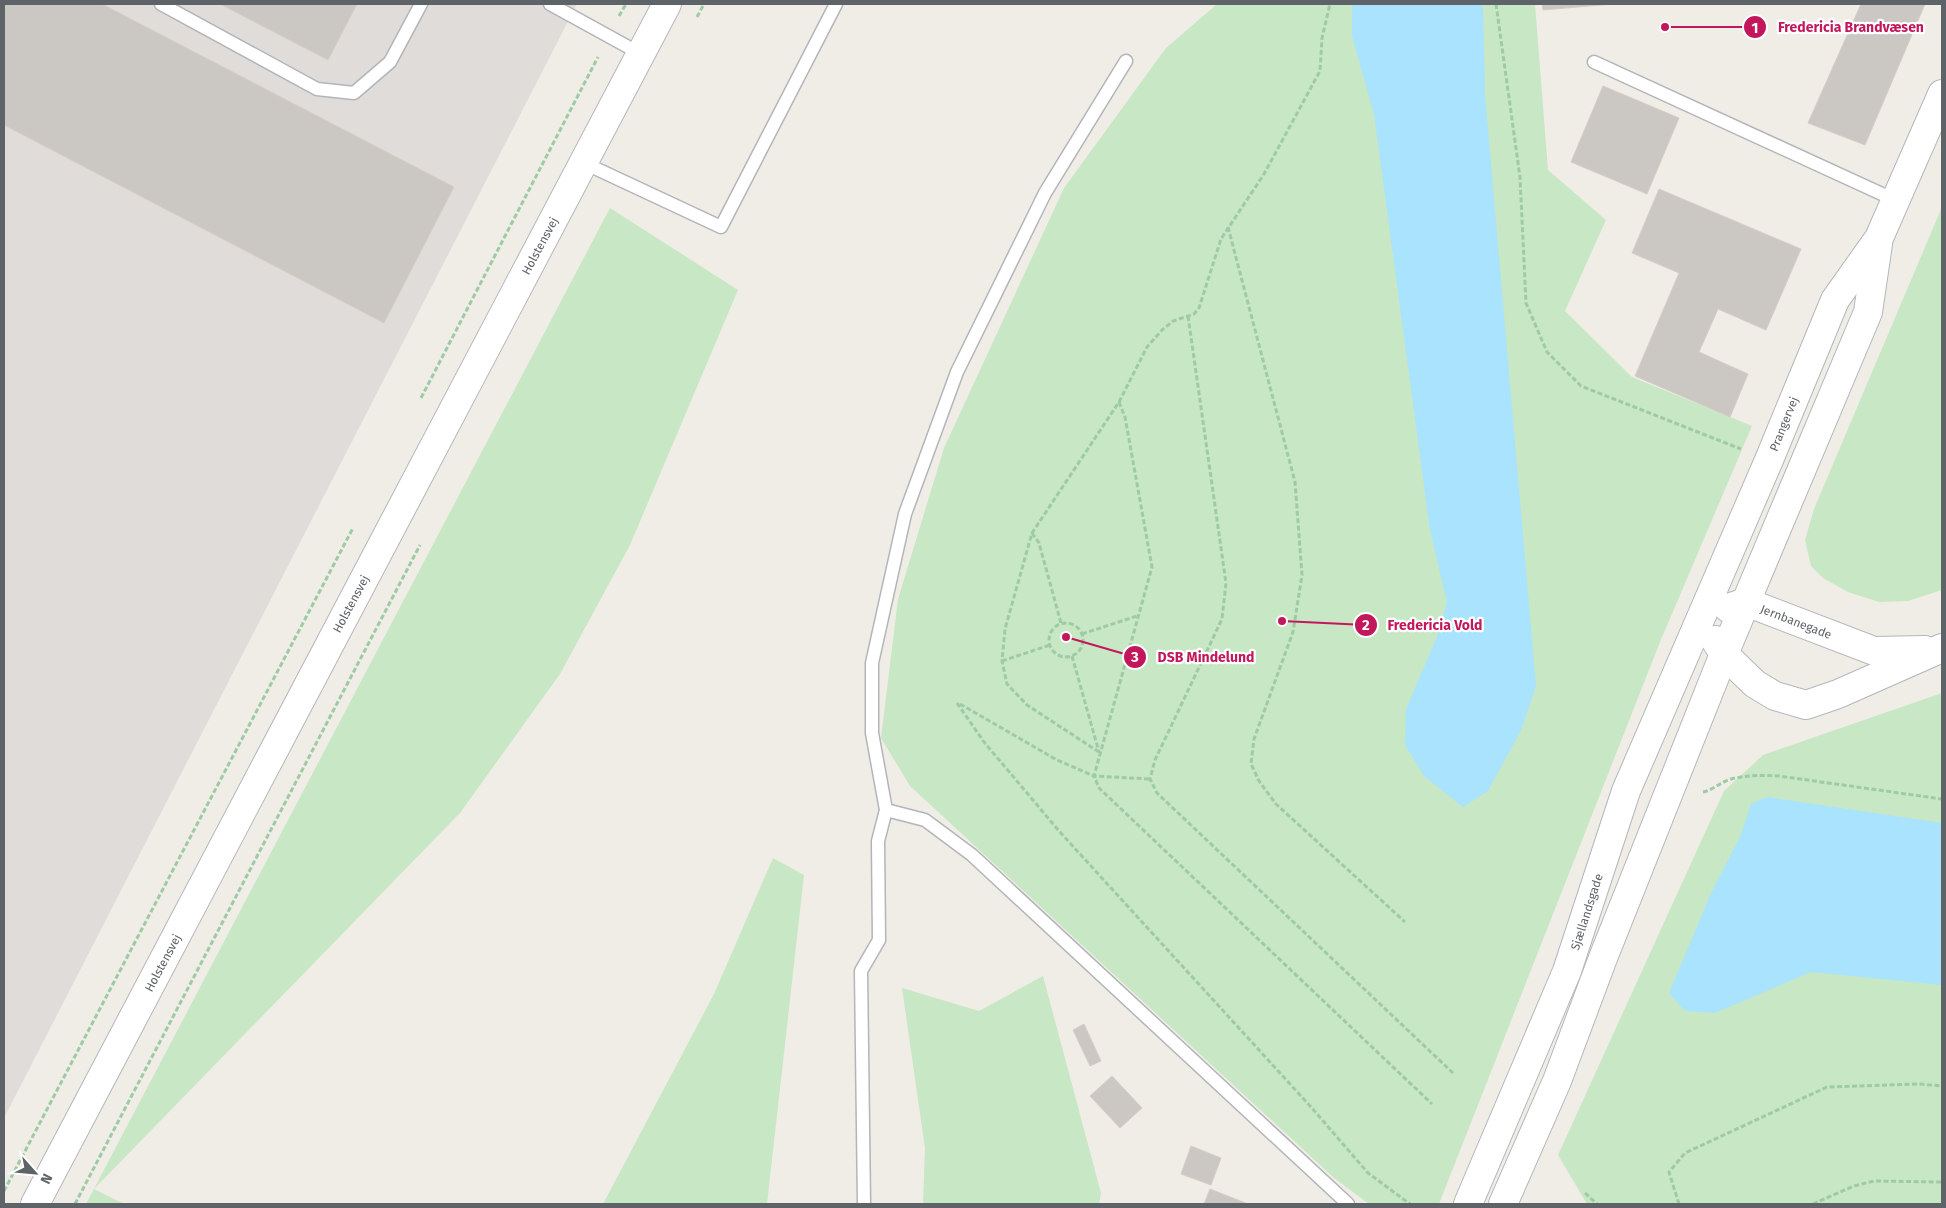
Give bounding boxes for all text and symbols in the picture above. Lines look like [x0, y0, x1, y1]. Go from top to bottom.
callout: Fredericia Brandvæsen [1743, 13, 1934, 42]
text: 1 [1752, 19, 1758, 37]
text: Fredericia Brandvæsen [1778, 19, 1924, 36]
street label: Holstensvej [519, 215, 561, 277]
street label: Prangervej [1767, 395, 1801, 453]
street label: Holstensvej [330, 573, 372, 635]
street label: Jernbanegade [1758, 602, 1834, 642]
callout: Fredericia Vold [1353, 610, 1493, 639]
text: 2 [1362, 616, 1370, 634]
text: Fredericia Vold [1388, 617, 1482, 634]
callout: DSB Mindelund [1123, 643, 1265, 672]
text: 3 [1130, 648, 1139, 666]
text: DSB Mindelund [1158, 649, 1254, 666]
street label: Sjællandsgade [1568, 872, 1606, 952]
street label: Holstensvej [142, 932, 184, 994]
north arrow [10, 1148, 60, 1198]
text: N [36, 1171, 56, 1187]

